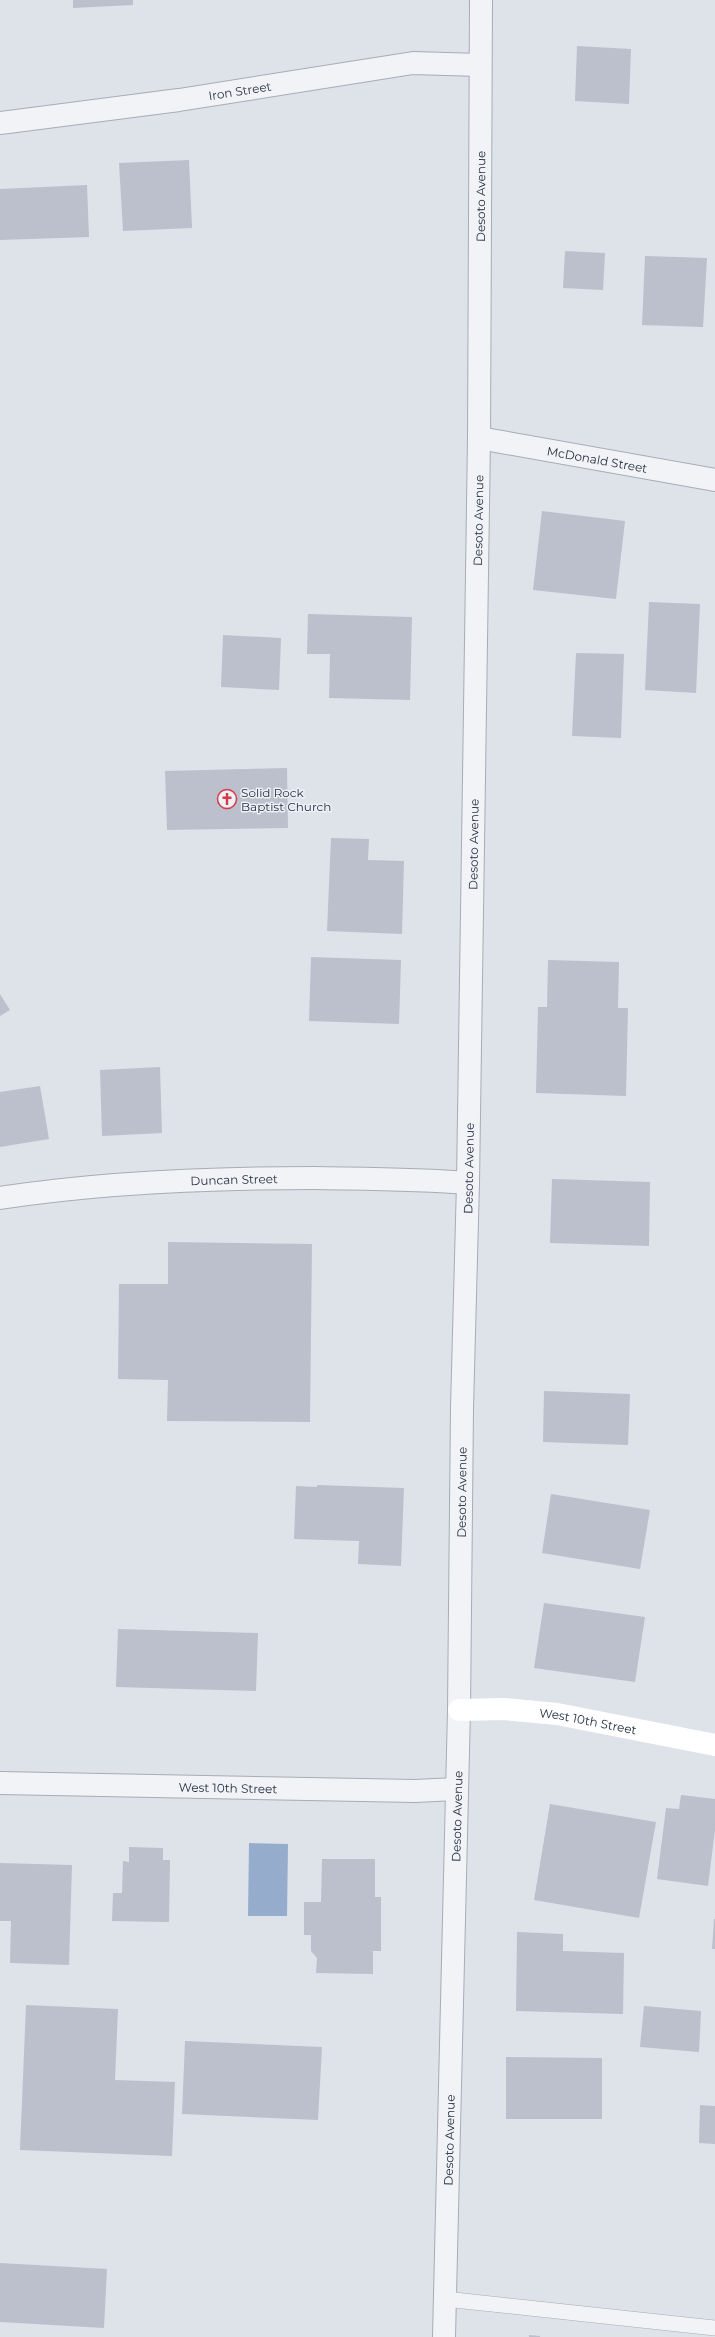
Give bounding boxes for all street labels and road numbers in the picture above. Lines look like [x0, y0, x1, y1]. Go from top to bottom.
street label: Iron Street [207, 78, 272, 103]
street label: Desoto Avenue [472, 151, 488, 242]
street label: McDonald Street [546, 443, 649, 475]
street label: Desoto Avenue [470, 475, 486, 566]
street label: Desoto Avenue [465, 799, 481, 890]
street label: Desoto Avenue [460, 1123, 476, 1214]
street label: Duncan Street [190, 1171, 278, 1188]
street label: Desoto Avenue [453, 1447, 469, 1538]
street label: West 10th Street [539, 1705, 638, 1737]
street label: Desoto Avenue [448, 1770, 465, 1862]
street label: West 10th Street [178, 1779, 278, 1796]
street label: Desoto Avenue [440, 2094, 457, 2186]

